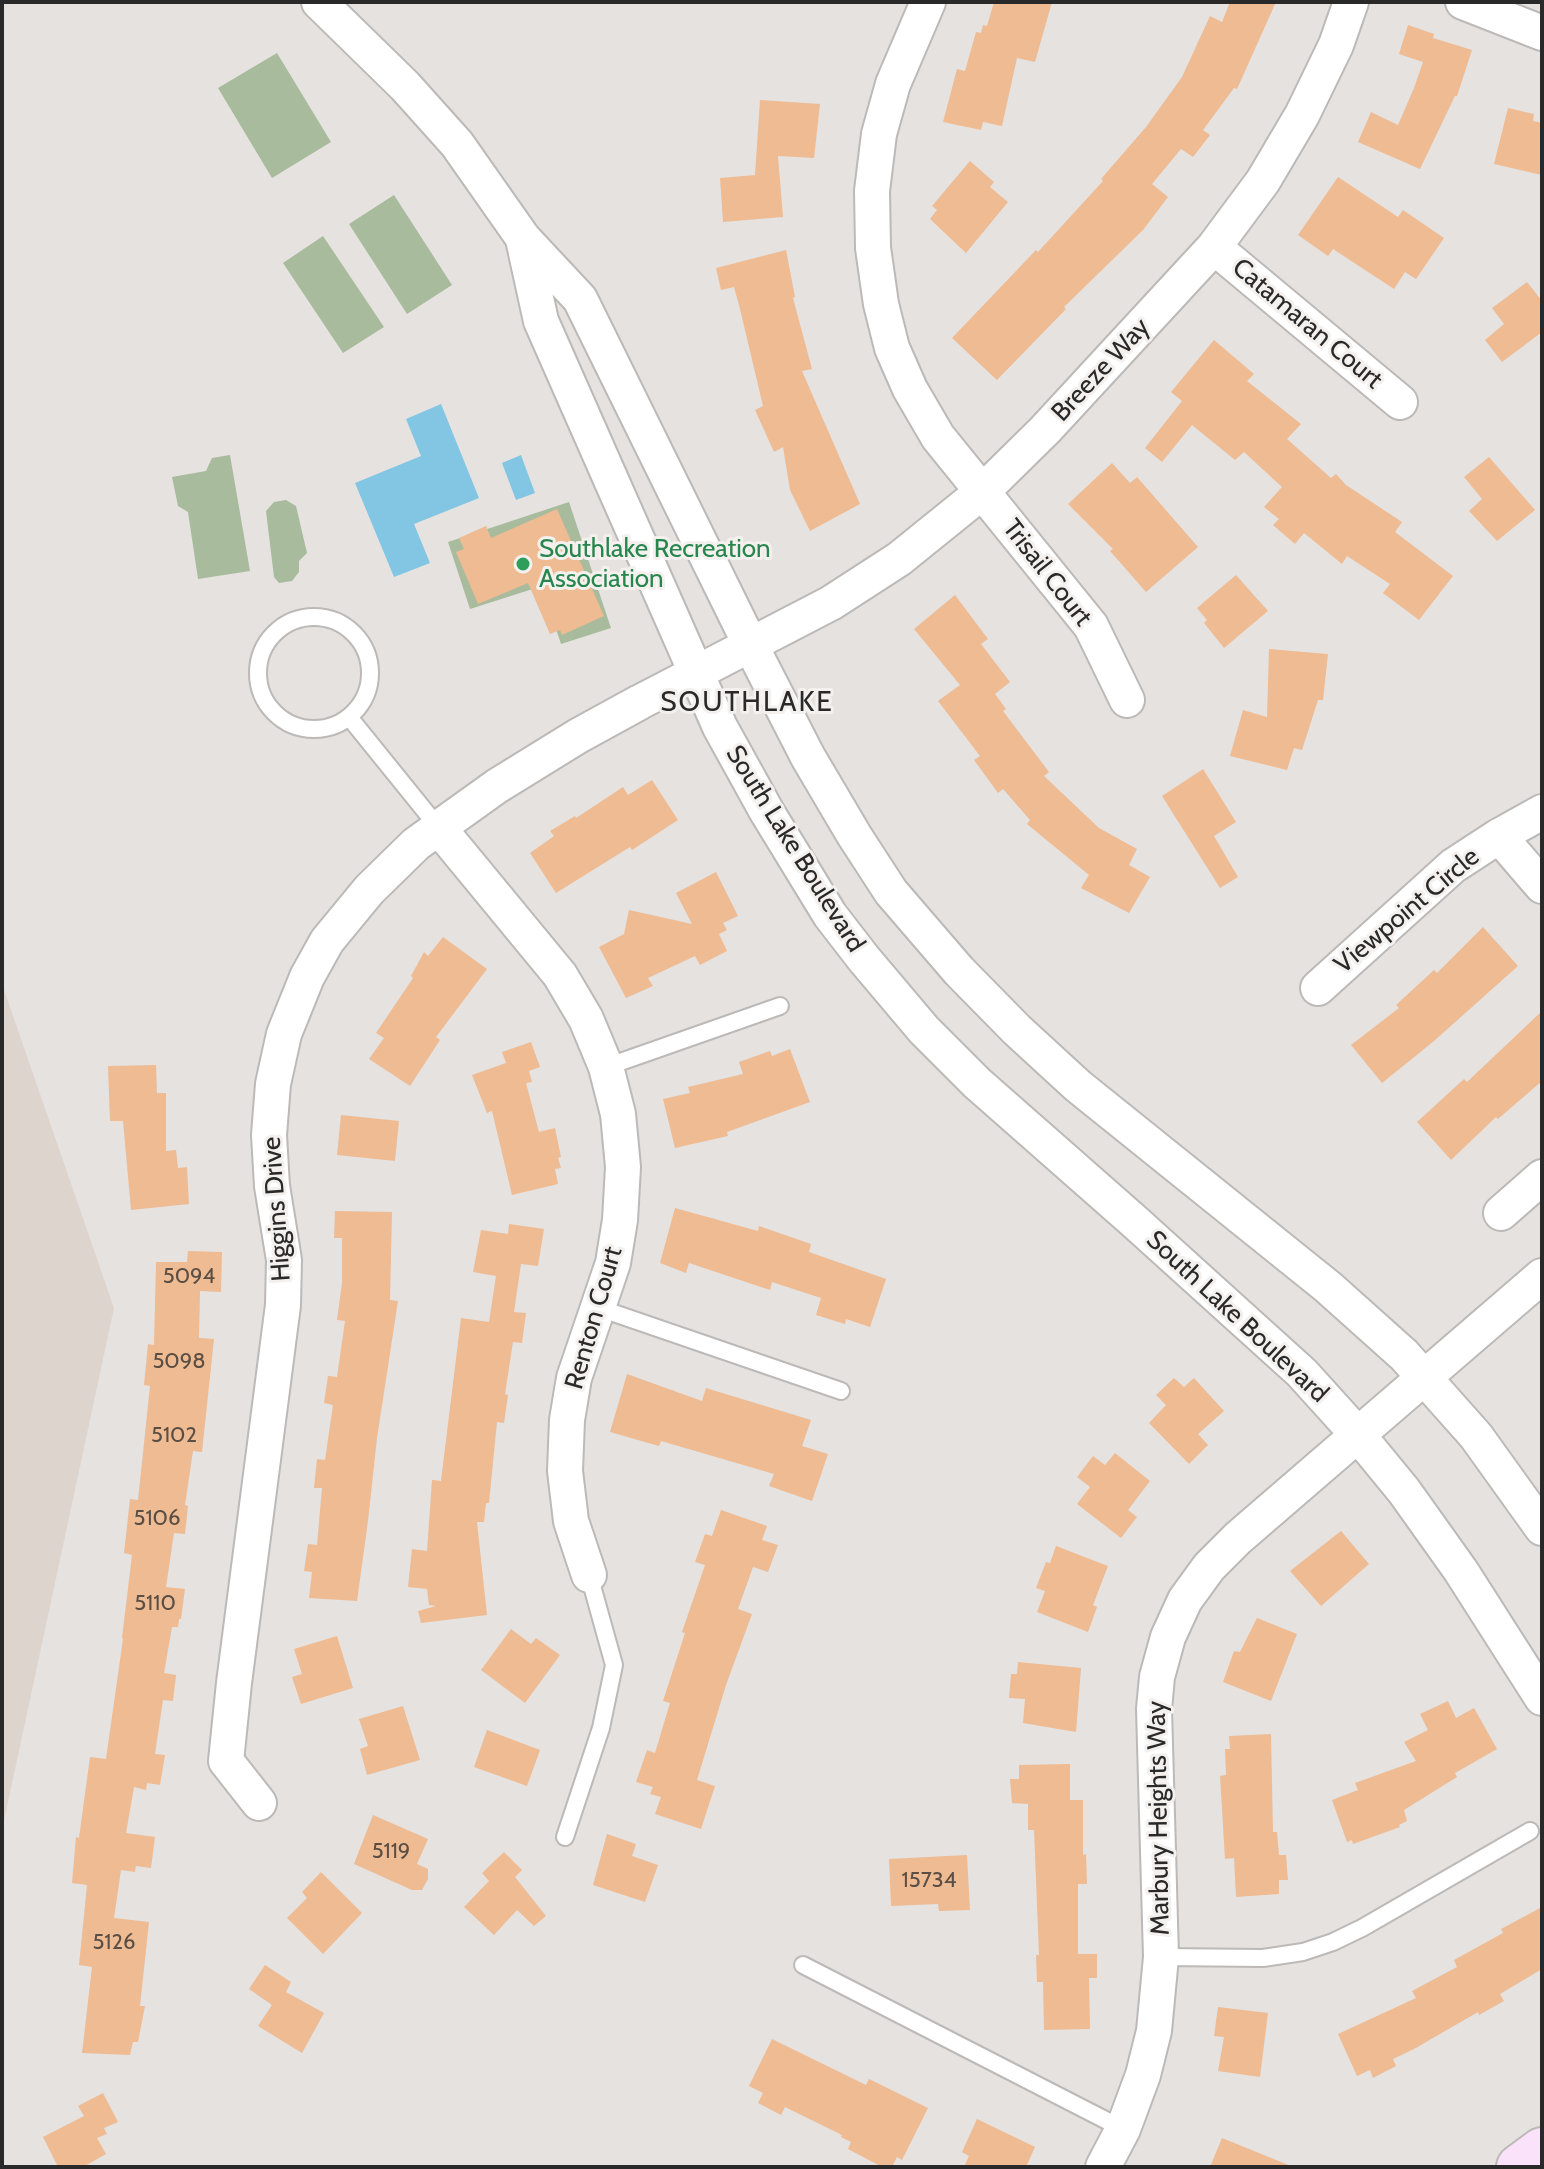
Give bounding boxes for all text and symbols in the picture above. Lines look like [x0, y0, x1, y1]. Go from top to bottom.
street label: Catamaran Court [1226, 252, 1388, 396]
street label: Breeze Way [1045, 312, 1157, 428]
street label: Trisail Court [996, 514, 1098, 632]
place label: Southlake Recreation Association [539, 533, 771, 594]
marker: Southlake Recreation Association [514, 555, 532, 573]
district label: SOUTHLAKE [660, 686, 834, 720]
street label: South Lake Boulevard [719, 740, 871, 958]
street label: Viewpoint Circle [1328, 841, 1486, 981]
street label: Higgins Drive [256, 1136, 298, 1282]
street label: South Lake Boulevard [1139, 1225, 1335, 1409]
street label: Renton Court [559, 1243, 629, 1393]
house number: 5094 [163, 1264, 215, 1290]
house number: 5098 [152, 1349, 206, 1375]
house number: 5102 [151, 1423, 197, 1449]
house number: 5106 [134, 1506, 180, 1532]
house number: 5110 [134, 1591, 176, 1617]
street label: Marbury Heights Way [1141, 1700, 1177, 1936]
house number: 5119 [372, 1839, 410, 1865]
house number: 15734 [902, 1868, 956, 1894]
house number: 5126 [92, 1930, 136, 1956]

